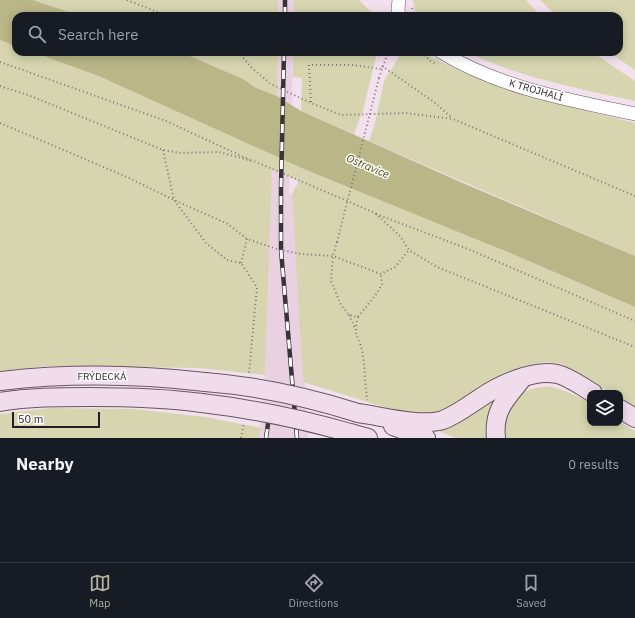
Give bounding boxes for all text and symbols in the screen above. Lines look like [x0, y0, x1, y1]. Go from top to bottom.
search box [12, 12, 623, 56]
icon: search [26, 23, 48, 45]
text: Search here [58, 25, 138, 44]
street label: K TROJHALÍ [508, 76, 564, 104]
water label: Ostravice [344, 151, 392, 181]
street label: FRÝDECKÁ [77, 370, 127, 383]
map controls [587, 390, 623, 426]
button: layers [587, 390, 623, 426]
scale bar [12, 410, 100, 429]
text: 50 m [18, 412, 43, 426]
text: Nearby [16, 453, 74, 475]
text: 0 results [568, 456, 619, 473]
tab: Map [89, 572, 111, 610]
tab: Directions [289, 572, 339, 610]
tab: Saved [516, 572, 546, 610]

